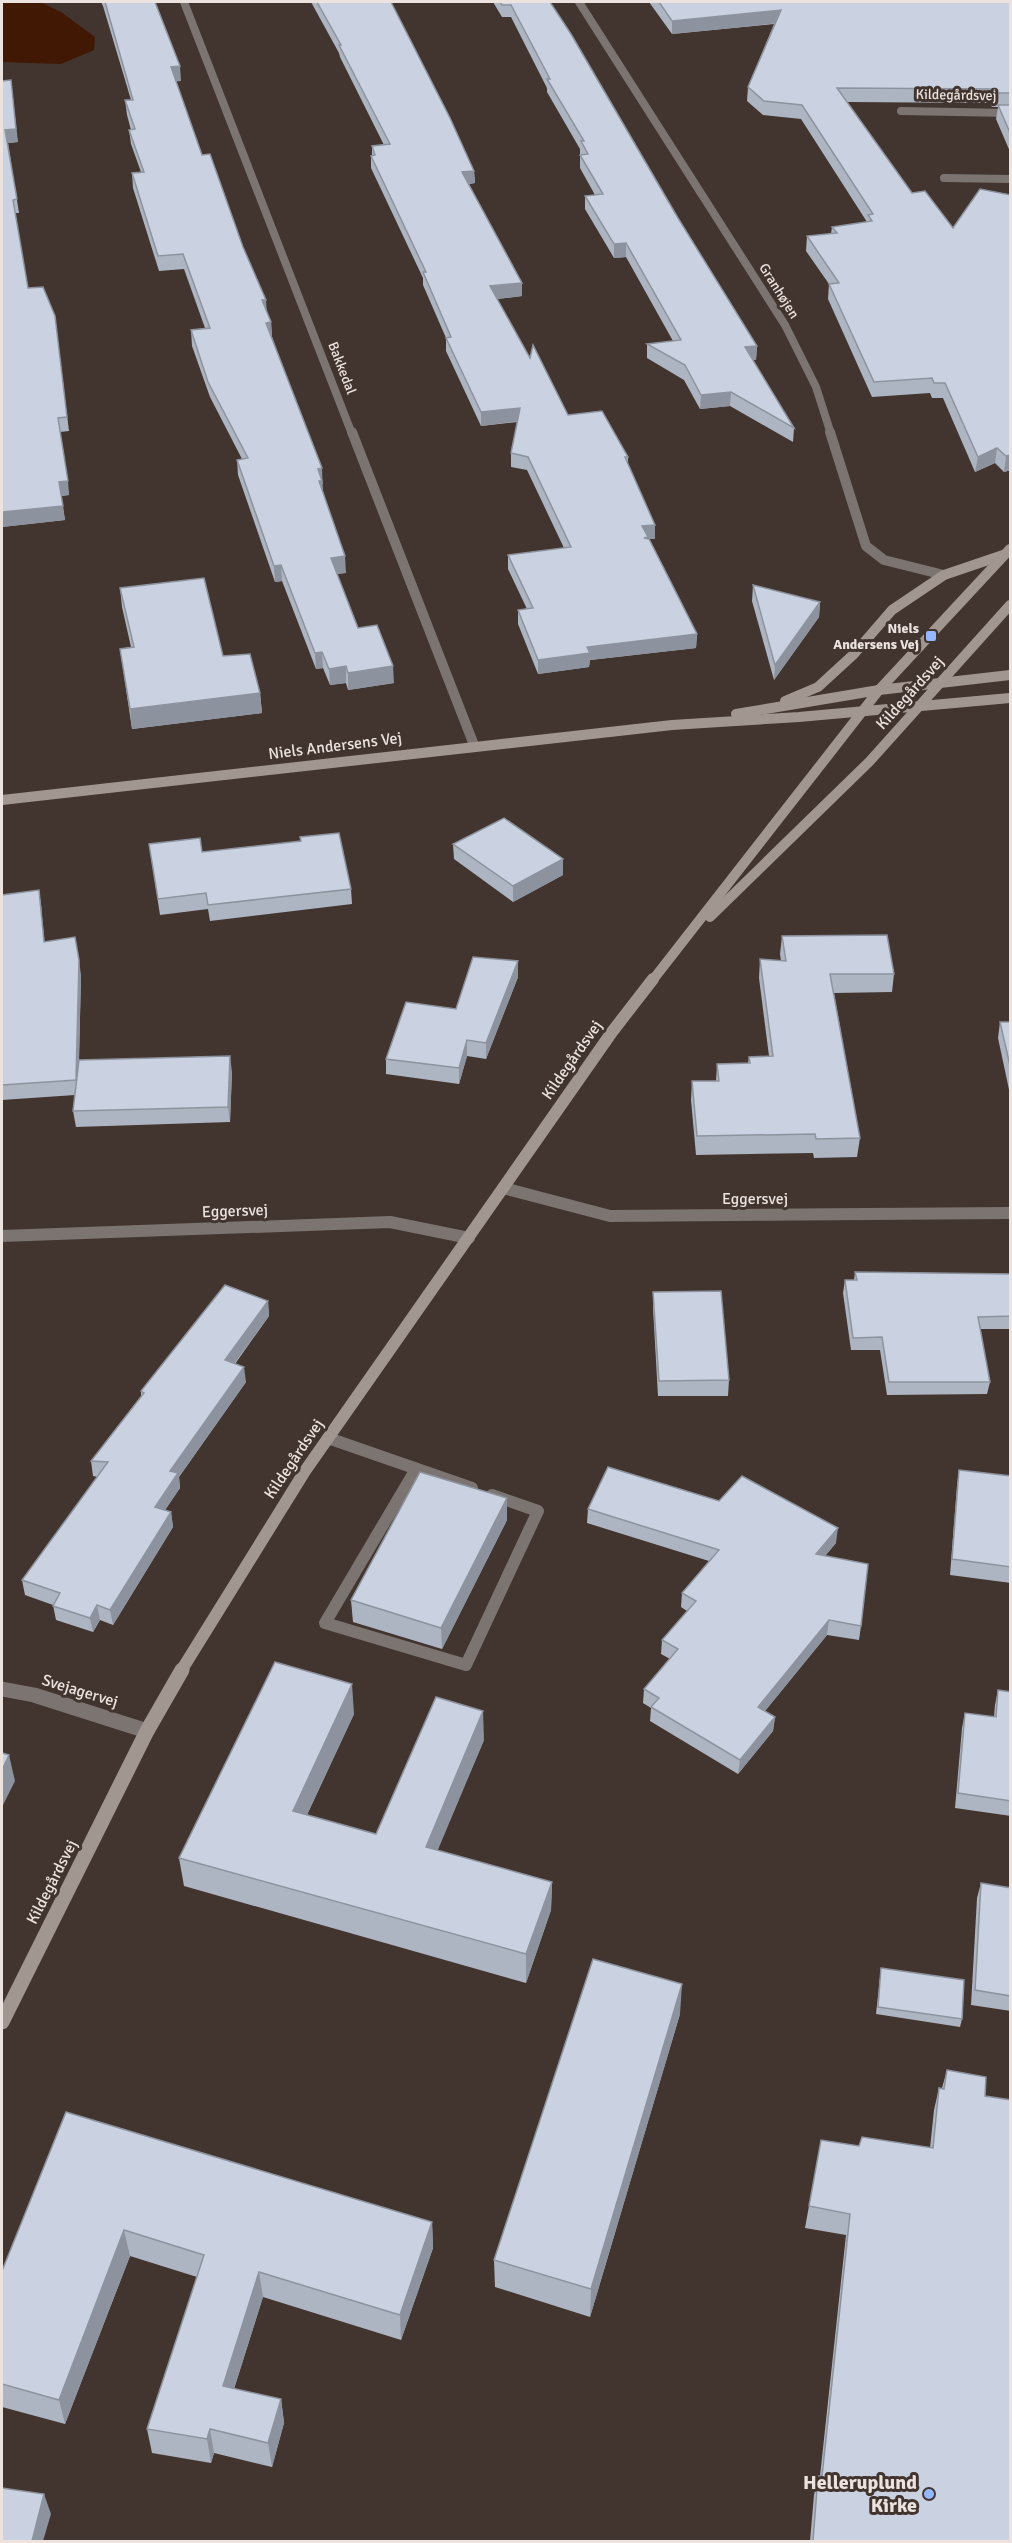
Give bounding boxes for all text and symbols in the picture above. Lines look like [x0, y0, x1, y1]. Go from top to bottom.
street label: Kildegårdsvej [915, 86, 997, 104]
street label: Granhøjen [755, 260, 803, 322]
street label: Bakkedal [324, 339, 360, 397]
place label: Niels Andersens Vej [833, 620, 919, 653]
marker: Niels Andersens Vej [924, 629, 938, 643]
street label: Kildegårdsvej [872, 652, 948, 734]
street label: Niels Andersens Vej [267, 728, 403, 764]
street label: Kildegårdsvej [537, 1016, 607, 1104]
street label: Eggersvej [722, 1189, 788, 1209]
street label: Eggersvej [202, 1200, 268, 1222]
street label: Kildegårdsvej [260, 1415, 328, 1503]
street label: Svejagervej [40, 1670, 120, 1712]
street label: Kildegårdsvej [22, 1836, 82, 1928]
place label: Helleruplund Kirke [803, 2470, 917, 2518]
marker: Helleruplund Kirke [922, 2487, 936, 2501]

